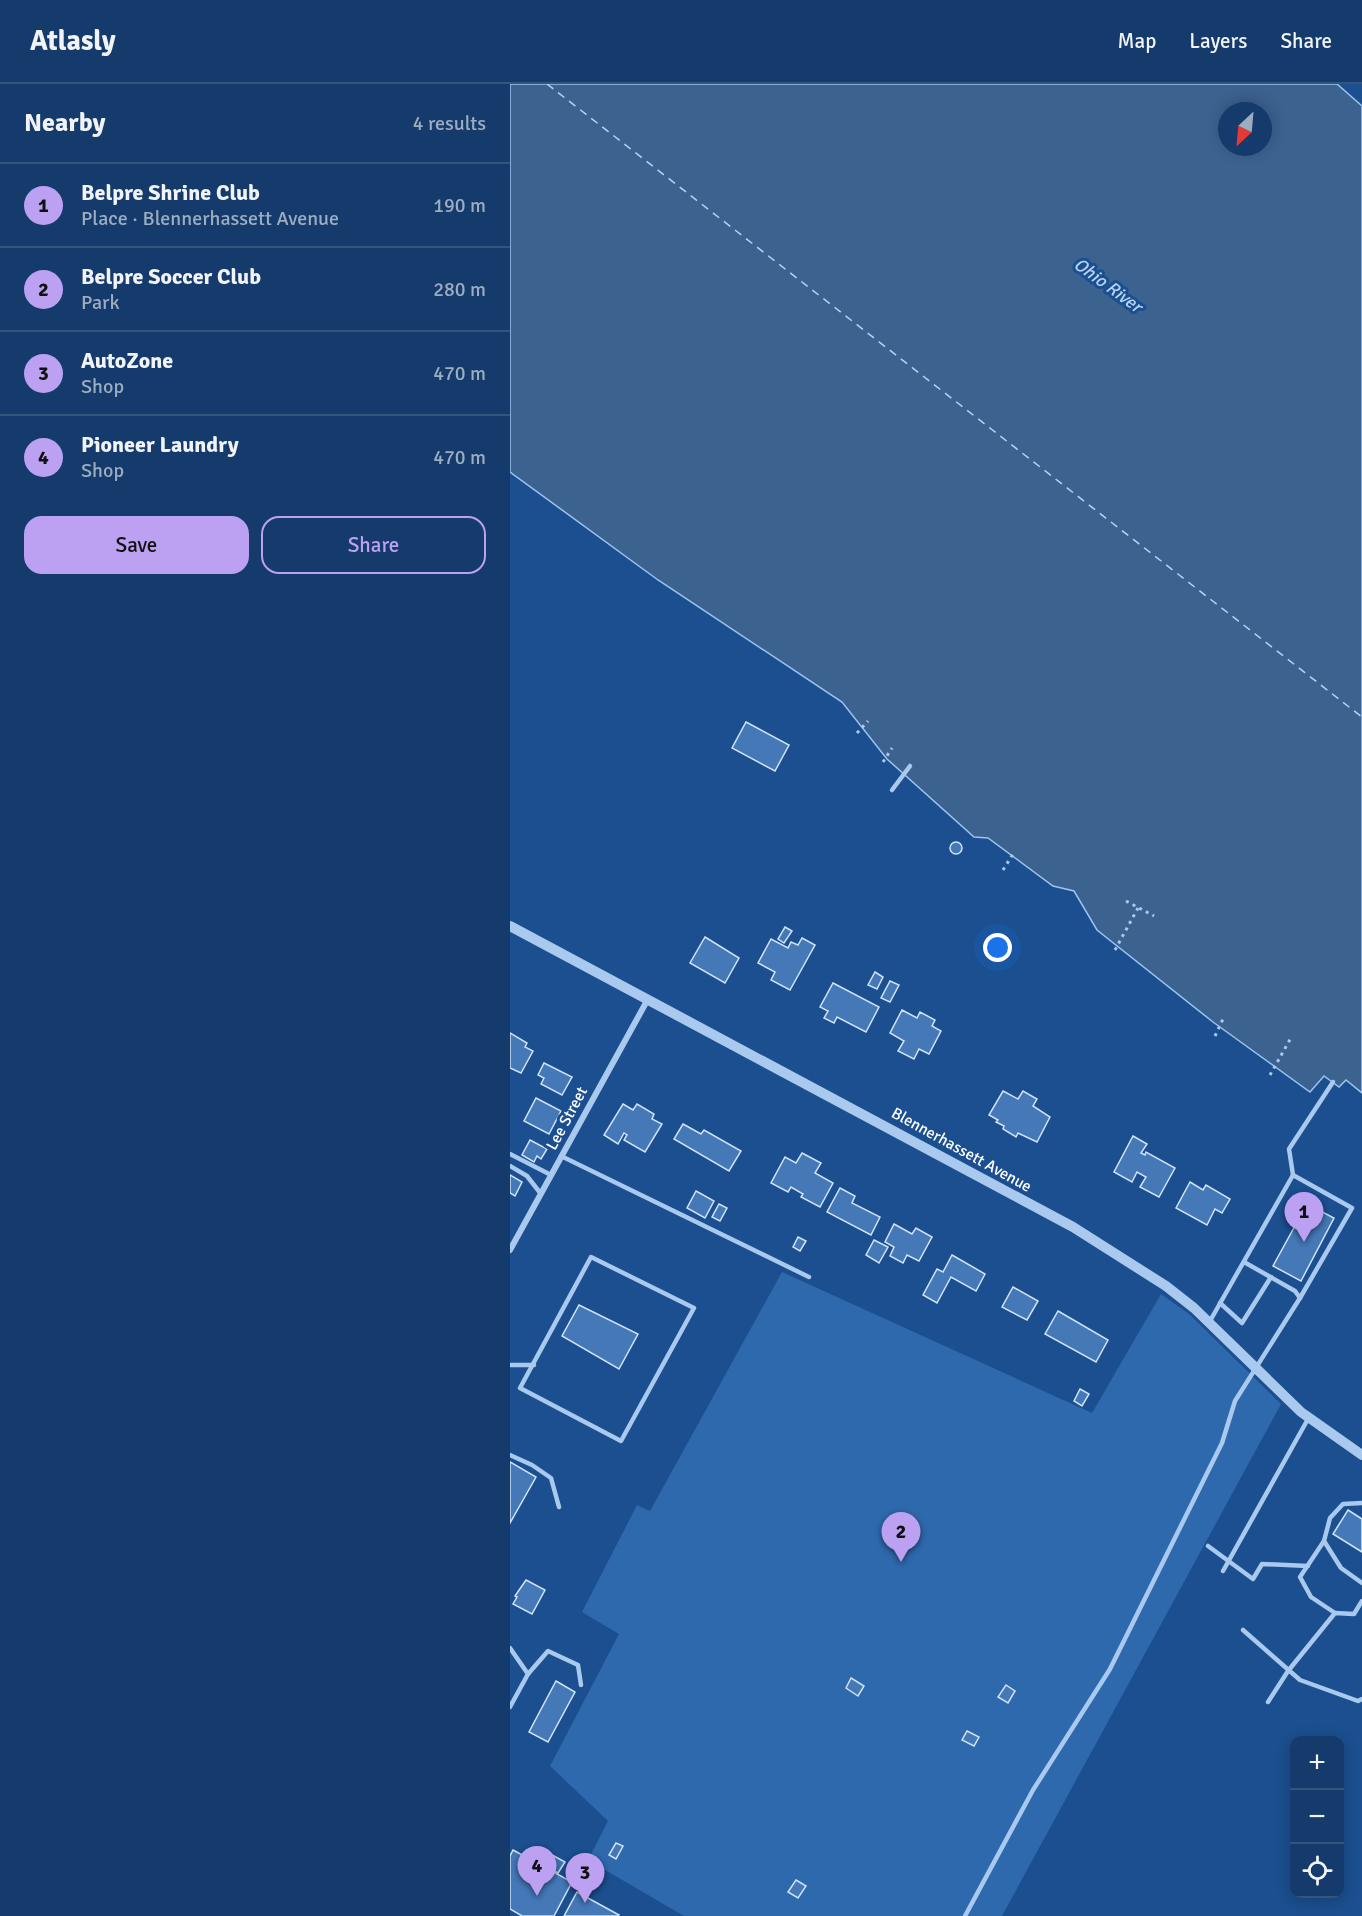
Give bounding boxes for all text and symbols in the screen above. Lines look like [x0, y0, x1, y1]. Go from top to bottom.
text: Atlasly [30, 24, 116, 58]
text: Map [1118, 28, 1156, 54]
text: Layers [1189, 28, 1247, 54]
text: Share [1280, 28, 1332, 54]
north arrow [1218, 102, 1272, 156]
text: Nearby [24, 107, 105, 139]
text: 4 results [413, 111, 486, 136]
text: Belpre Shrine Club [81, 179, 260, 206]
text: 1 [38, 193, 49, 218]
text: 190 m [433, 193, 486, 218]
text: Place · Blennerhassett Avenue [81, 206, 339, 231]
water label: Ohio River [1070, 253, 1148, 318]
text: Belpre Soccer Club [81, 263, 261, 290]
text: 2 [38, 277, 49, 302]
text: 280 m [433, 277, 486, 302]
text: Park [81, 290, 119, 315]
text: AutoZone [81, 347, 173, 374]
text: 3 [38, 361, 49, 386]
text: 470 m [433, 361, 486, 386]
text: Shop [81, 374, 124, 399]
text: Pioneer Laundry [81, 431, 239, 458]
text: 4 [38, 445, 49, 470]
text: 470 m [433, 445, 486, 470]
text: Shop [81, 458, 124, 483]
button: Save [24, 516, 249, 574]
button: Share [261, 516, 486, 574]
your location [983, 933, 1012, 962]
street label: Lee Street [542, 1083, 592, 1154]
street label: Blennerhassett Avenue [888, 1103, 1035, 1197]
pin: 1 [1284, 1192, 1324, 1242]
pin: 2 [882, 1512, 920, 1562]
map controls [1290, 1736, 1344, 1898]
button: + [1290, 1736, 1344, 1790]
button: − [1290, 1790, 1344, 1844]
button: locate [1290, 1844, 1344, 1898]
pin: 4 [518, 1846, 556, 1896]
pin: 3 [566, 1854, 604, 1903]

